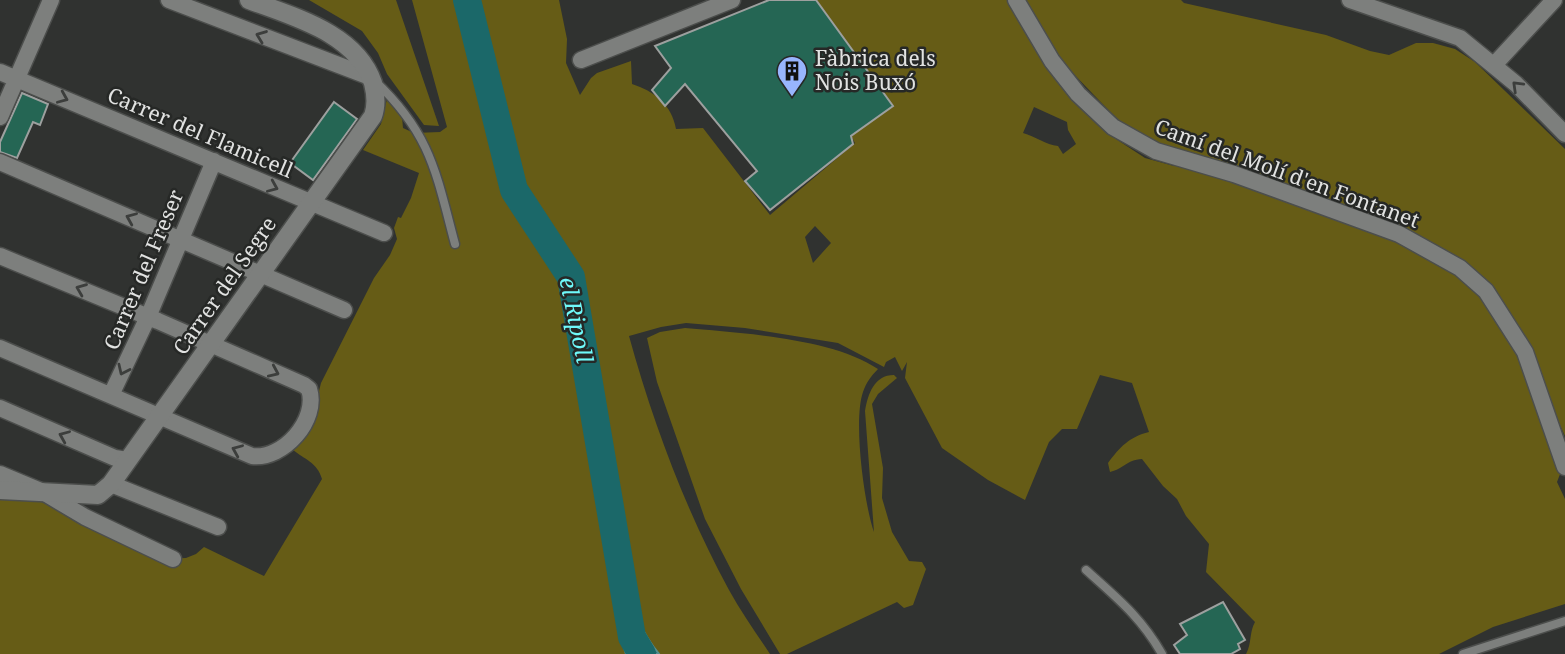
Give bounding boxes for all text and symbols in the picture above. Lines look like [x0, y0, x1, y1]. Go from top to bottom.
one-way arrow [255, 30, 267, 44]
place label: Fàbrica dels Nois Buxó [815, 44, 936, 96]
building icon: Fàbrica dels Nois Buxó [775, 54, 809, 98]
street label: Carrer del Flamicell [103, 80, 298, 184]
one-way arrow [1512, 81, 1525, 94]
one-way arrow [56, 90, 68, 104]
street label: Camí del Molí d'en Fontanet [1151, 112, 1423, 234]
one-way arrow [266, 178, 278, 192]
street label: Carrer del Freser [97, 185, 189, 354]
street label: Carrer del Segre [166, 211, 282, 360]
one-way arrow [125, 212, 138, 226]
water label: el Ripoll [552, 274, 602, 366]
one-way arrow [76, 284, 88, 298]
one-way arrow [117, 362, 131, 375]
one-way arrow [267, 364, 279, 378]
one-way arrow [59, 430, 71, 444]
one-way arrow [232, 444, 245, 458]

